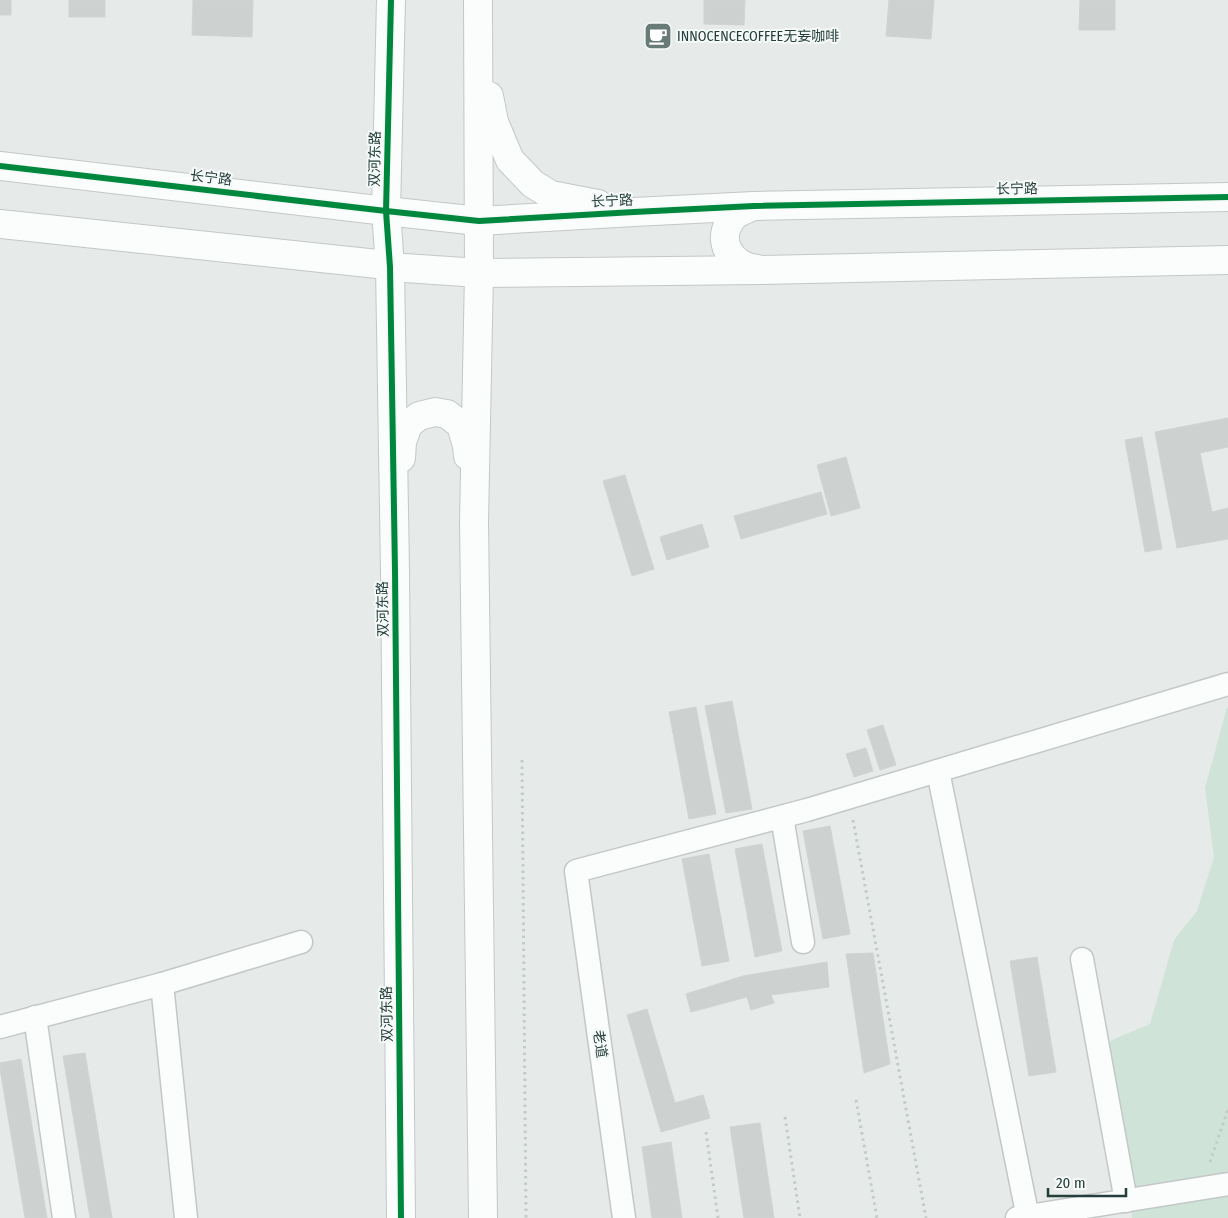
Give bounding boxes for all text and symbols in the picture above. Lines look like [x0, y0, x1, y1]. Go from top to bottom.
cafe icon: INNOCENCECOFFEE无妄咖啡 [643, 21, 673, 51]
place label: INNOCENCECOFFEE无妄咖啡 [677, 28, 839, 45]
street label: 双河东路 [366, 131, 384, 187]
street label: 长宁路 [189, 167, 233, 189]
street label: 长宁路 [996, 180, 1038, 198]
street label: 长宁路 [591, 191, 633, 211]
street label: 双河东路 [374, 581, 392, 637]
street label: 双河东路 [378, 986, 396, 1042]
street label: 老道 [590, 1029, 610, 1059]
scale bar [1048, 1166, 1126, 1198]
text: 20 m [1056, 1174, 1086, 1192]

